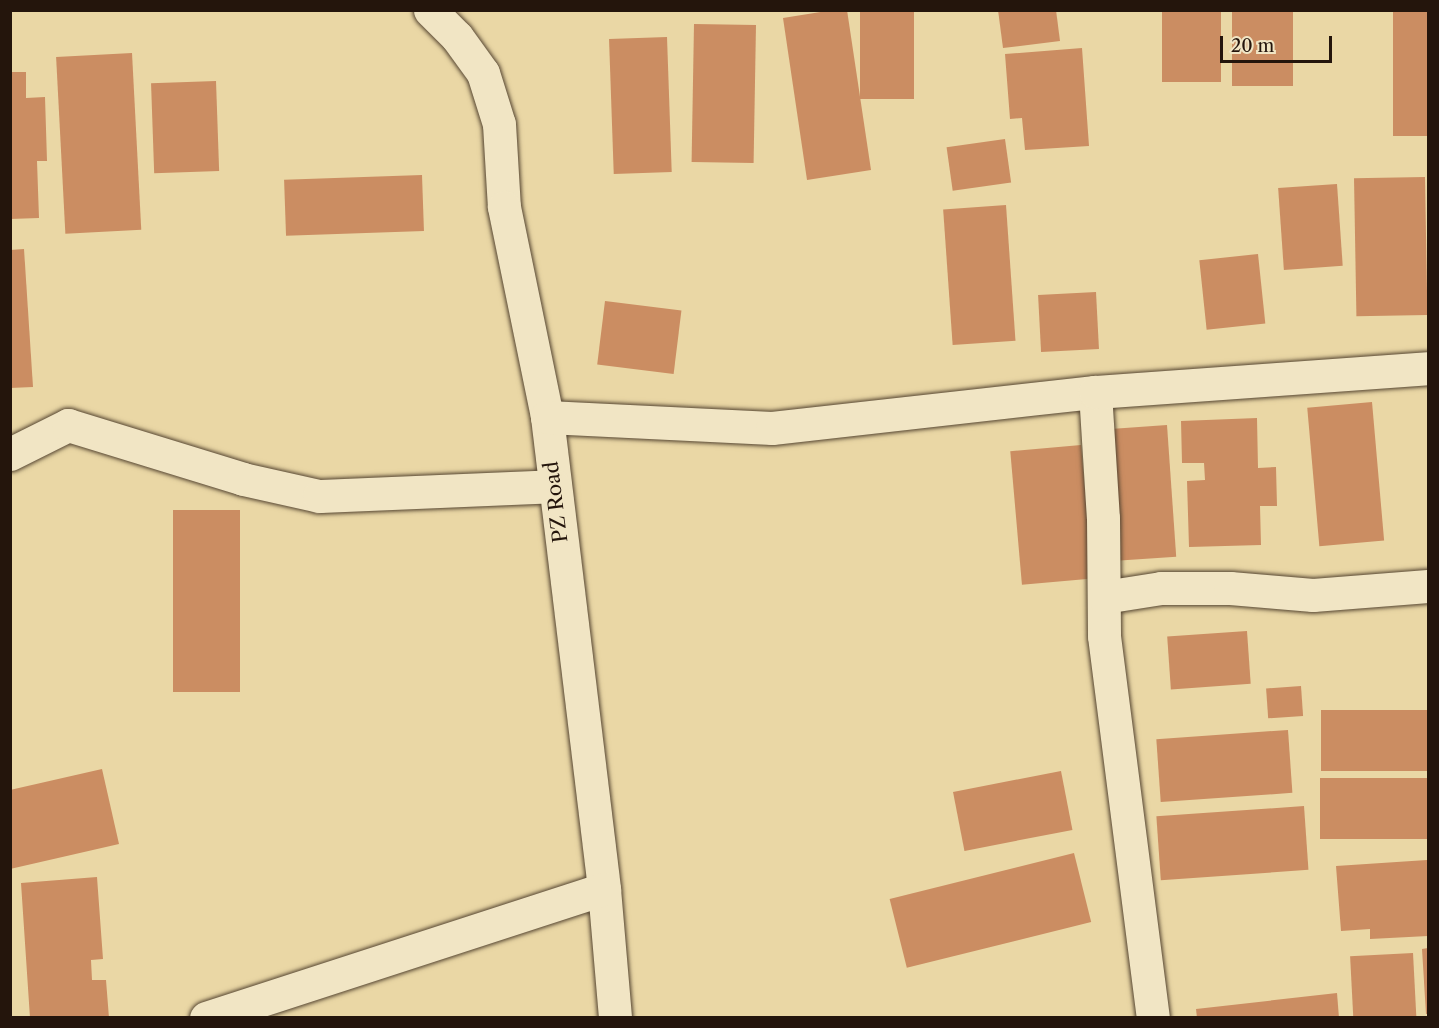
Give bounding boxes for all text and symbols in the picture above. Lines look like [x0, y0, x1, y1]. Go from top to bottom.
scale bar [1223, 24, 1336, 62]
text: 20 m [1231, 35, 1274, 57]
street label: PZ Road [539, 460, 573, 544]

